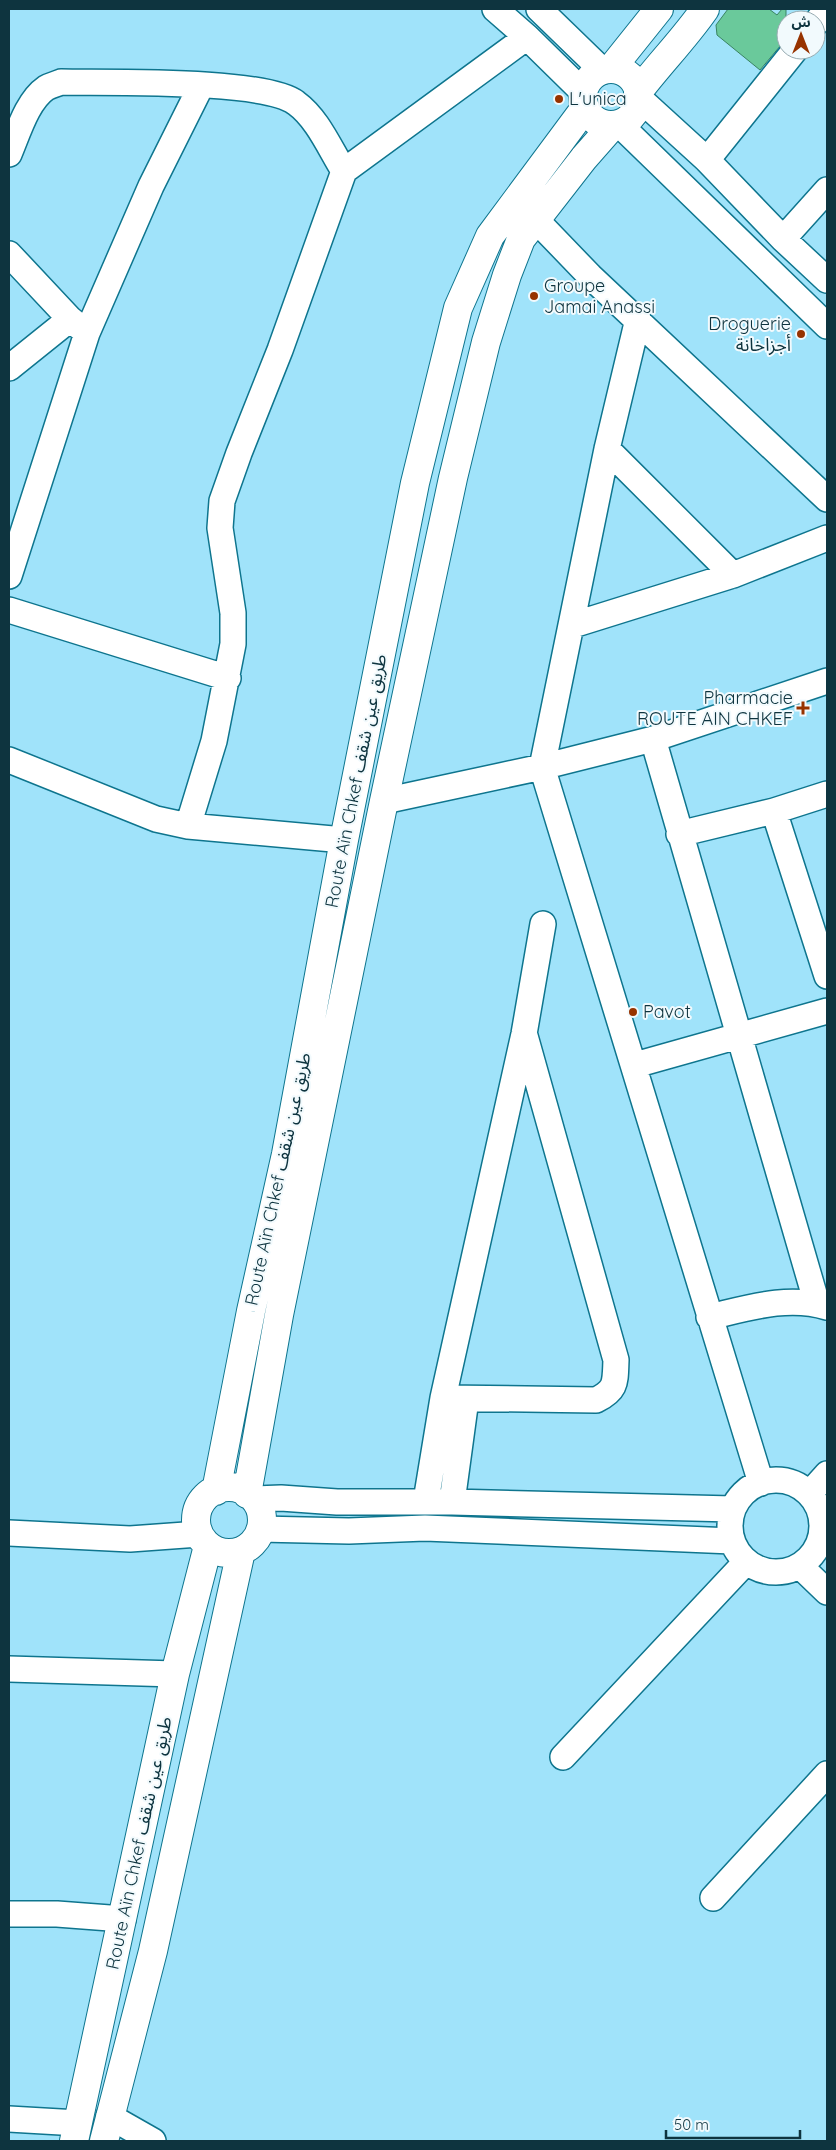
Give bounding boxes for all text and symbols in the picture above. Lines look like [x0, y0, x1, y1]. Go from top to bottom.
north arrow [776, 10, 826, 60]
text: ش [791, 13, 811, 31]
place label: L'unica [569, 87, 627, 110]
marker: L'unica [553, 93, 565, 105]
place label: Groupe Jamai Anassi [544, 274, 655, 318]
marker: Groupe Jamai Anassi [528, 290, 540, 302]
place label: Droguerie أجزاخانة [708, 312, 791, 356]
marker: Droguerie أجزاخانة [795, 328, 807, 340]
street label: Route Aïn Chkef طريق عين شقف [320, 652, 391, 910]
place label: Pharmacie ROUTE AIN CHKEF [637, 686, 793, 730]
marker: Pharmacie ROUTE AIN CHKEF [797, 702, 809, 714]
place label: Pavot [643, 1000, 691, 1023]
marker: Pavot [627, 1006, 639, 1018]
street label: Route Aïn Chkef طريق عين شقف [239, 1050, 316, 1307]
street label: Route Aïn Chkef طريق عين شقف [100, 1714, 177, 1971]
scale bar [666, 2108, 800, 2140]
text: 50 m [674, 2115, 709, 2134]

